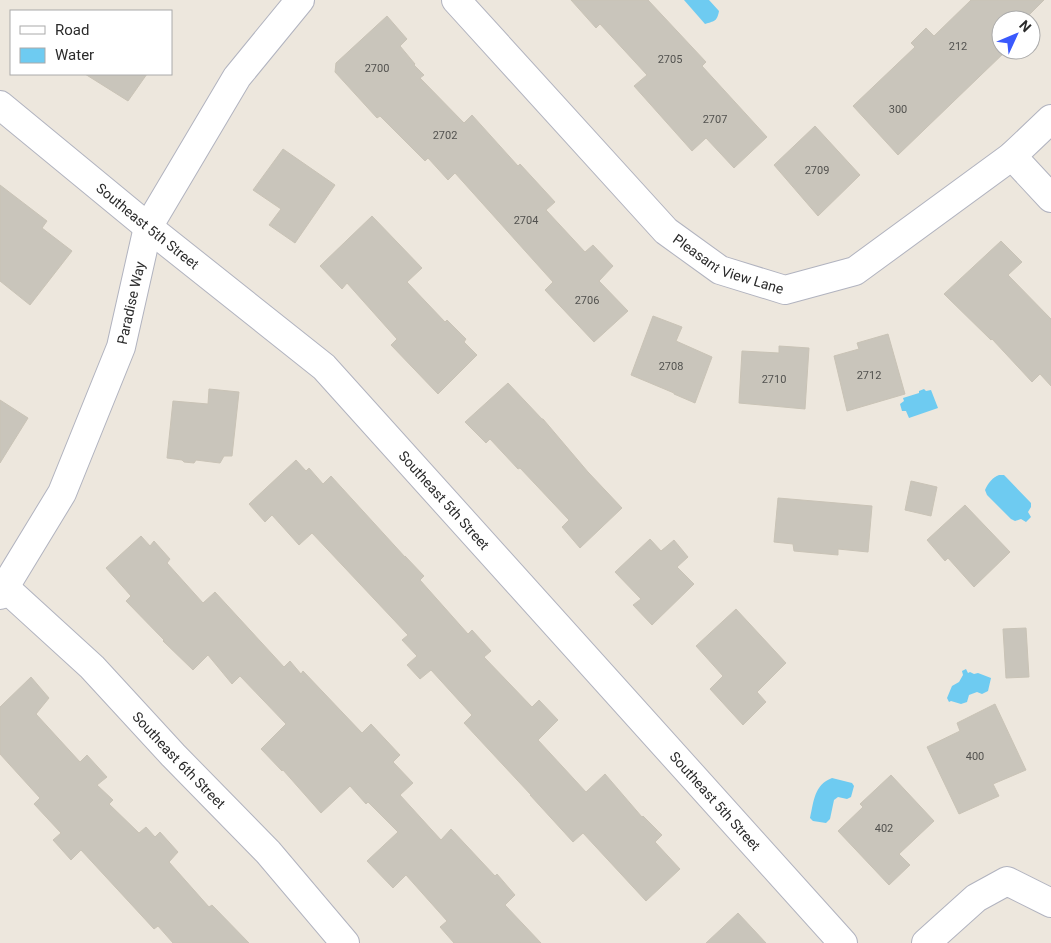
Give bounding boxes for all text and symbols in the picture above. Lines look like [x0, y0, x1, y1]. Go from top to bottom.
legend [10, 10, 172, 75]
north arrow [991, 10, 1041, 60]
text: N [1016, 17, 1035, 35]
text: Road [55, 21, 89, 39]
house number: 212 [949, 40, 967, 53]
text: Water [55, 46, 94, 64]
house number: 2705 [658, 53, 682, 66]
house number: 2700 [365, 62, 389, 75]
house number: 300 [889, 103, 907, 116]
house number: 2707 [703, 113, 727, 126]
house number: 2702 [433, 129, 457, 142]
house number: 2709 [805, 164, 829, 177]
street label: Southeast 5th Street [93, 180, 203, 273]
house number: 2704 [514, 214, 538, 227]
street label: Pleasant View Lane [670, 231, 786, 297]
street label: Paradise Way [114, 260, 148, 346]
house number: 2706 [575, 294, 599, 307]
house number: 2708 [659, 360, 683, 373]
house number: 2712 [857, 369, 881, 382]
house number: 2710 [762, 373, 786, 386]
street label: Southeast 5th Street [395, 448, 493, 553]
street label: Southeast 6th Street [129, 708, 229, 812]
street label: Southeast 5th Street [667, 748, 764, 854]
house number: 400 [966, 750, 984, 763]
house number: 402 [875, 822, 893, 835]

